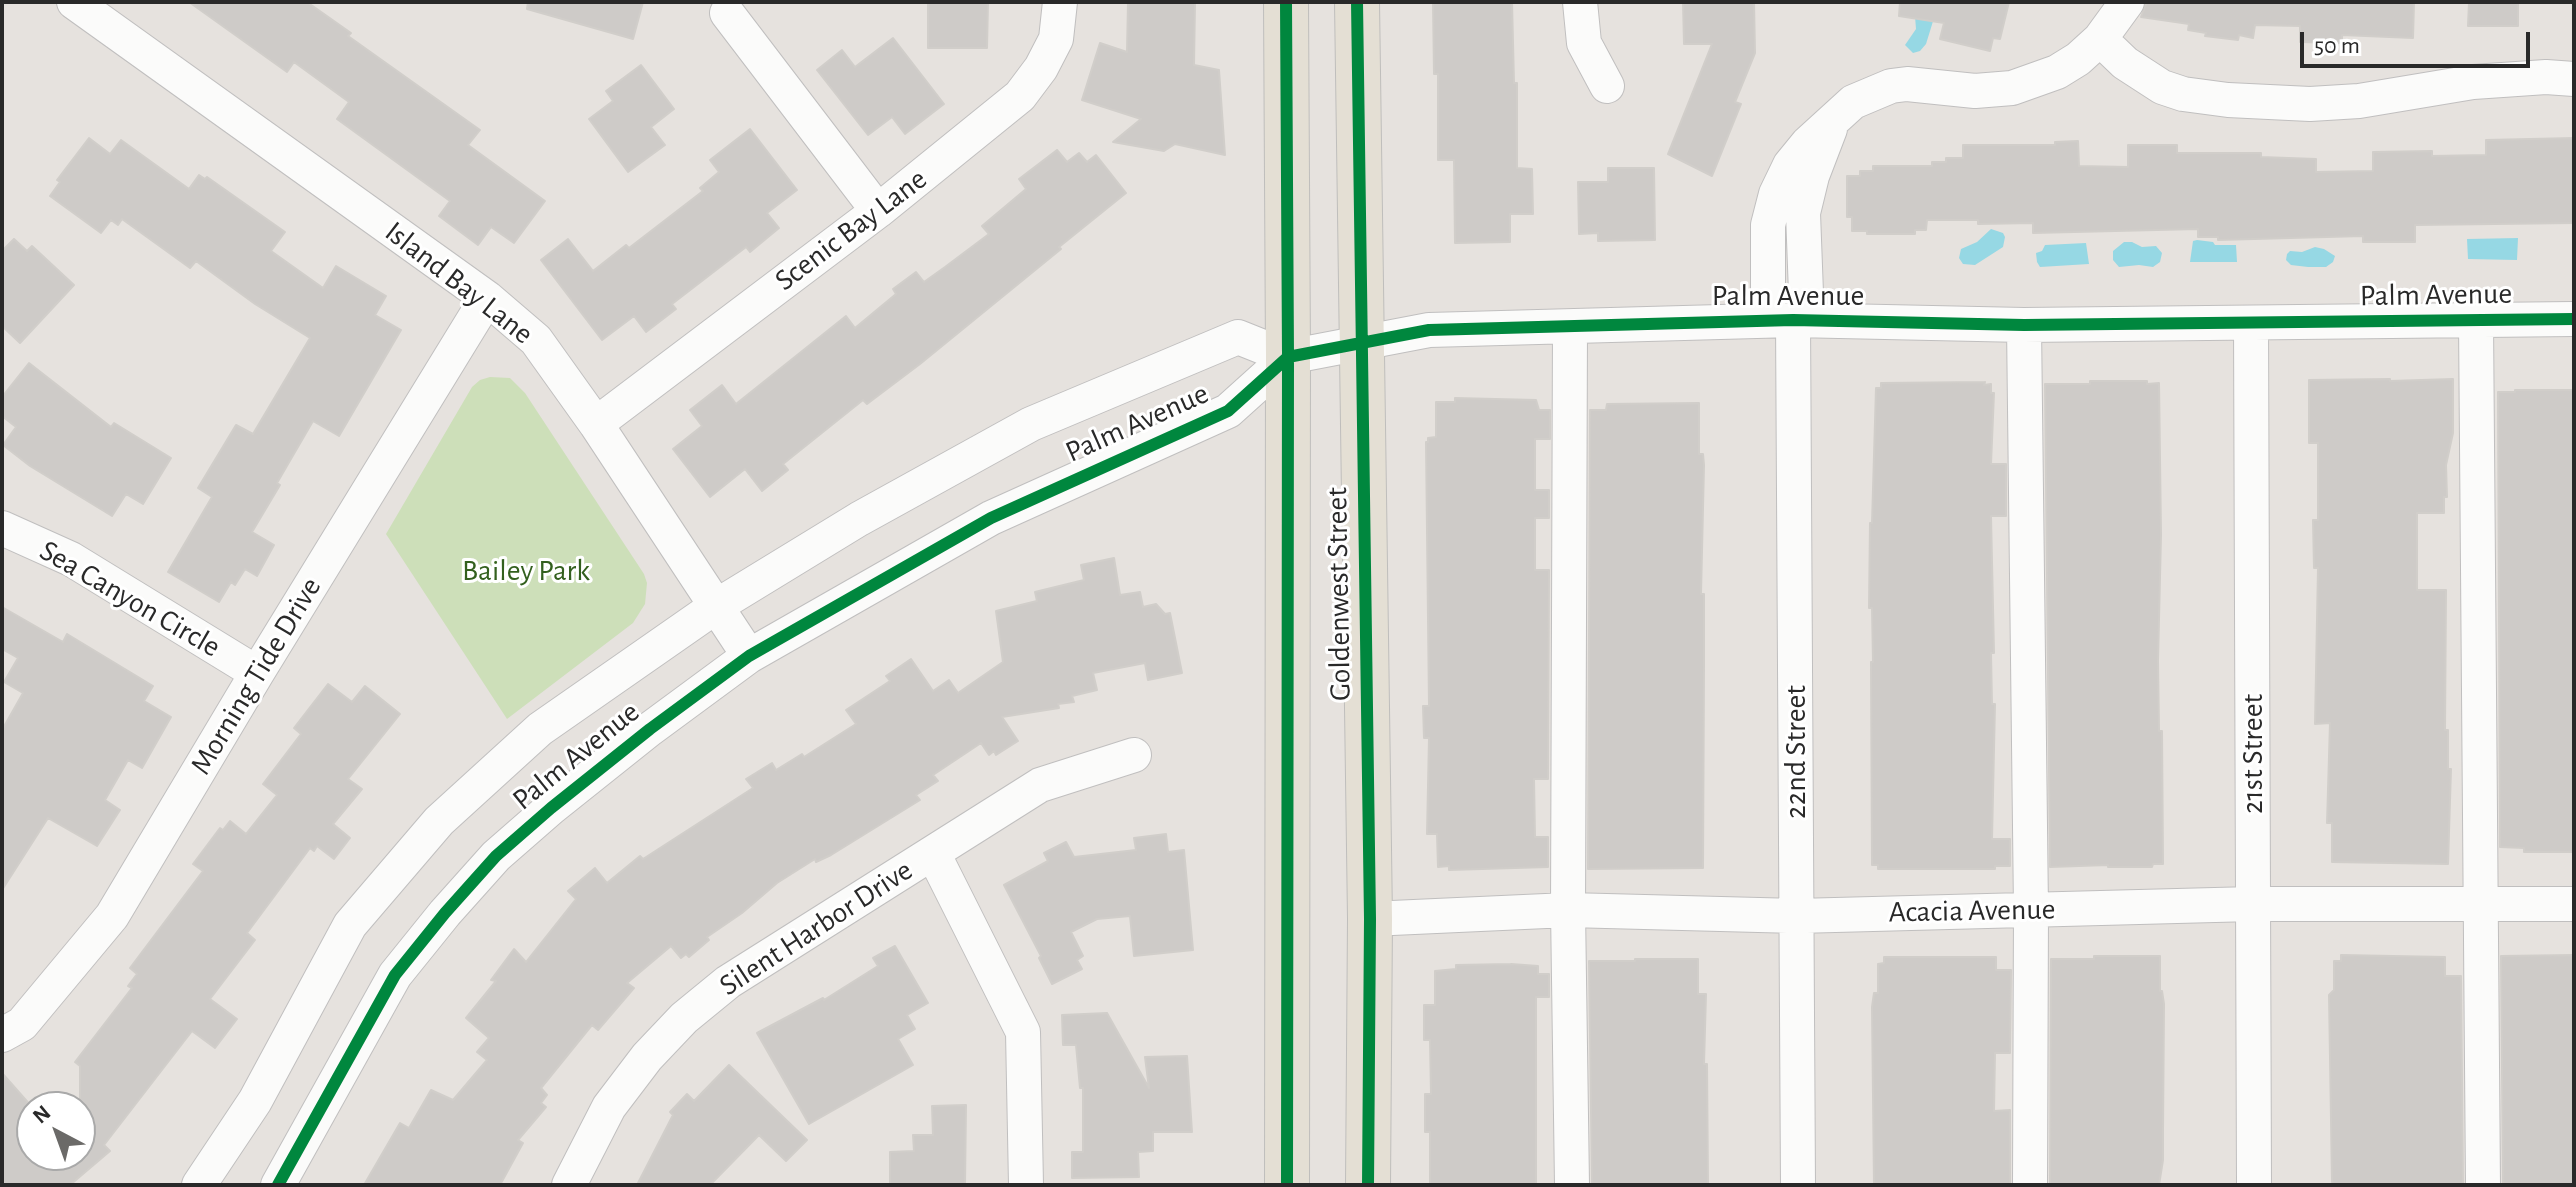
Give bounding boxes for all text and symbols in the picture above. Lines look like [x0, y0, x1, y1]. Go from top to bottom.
scale bar [2304, 16, 2534, 66]
text: 50 m [2314, 34, 2360, 58]
street label: Scenic Bay Lane [768, 161, 934, 299]
street label: Island Bay Lane [378, 214, 540, 352]
street label: Palm Avenue [2359, 276, 2513, 314]
street label: Palm Avenue [1712, 278, 1864, 314]
street label: Palm Avenue [1060, 376, 1214, 470]
street label: Goldenwest Street [1319, 487, 1359, 701]
street label: Sea Canyon Circle [33, 533, 227, 665]
park label: Bailey Park [462, 553, 590, 589]
street label: Morning Tide Drive [183, 571, 329, 781]
street label: 22nd Street [1778, 685, 1814, 819]
street label: Palm Avenue [505, 694, 647, 818]
street label: 21st Street [2235, 694, 2271, 814]
street label: Silent Harbor Drive [713, 852, 919, 1004]
street label: Acacia Avenue [1888, 892, 2056, 930]
north arrow [16, 1091, 96, 1171]
text: N [29, 1101, 55, 1128]

